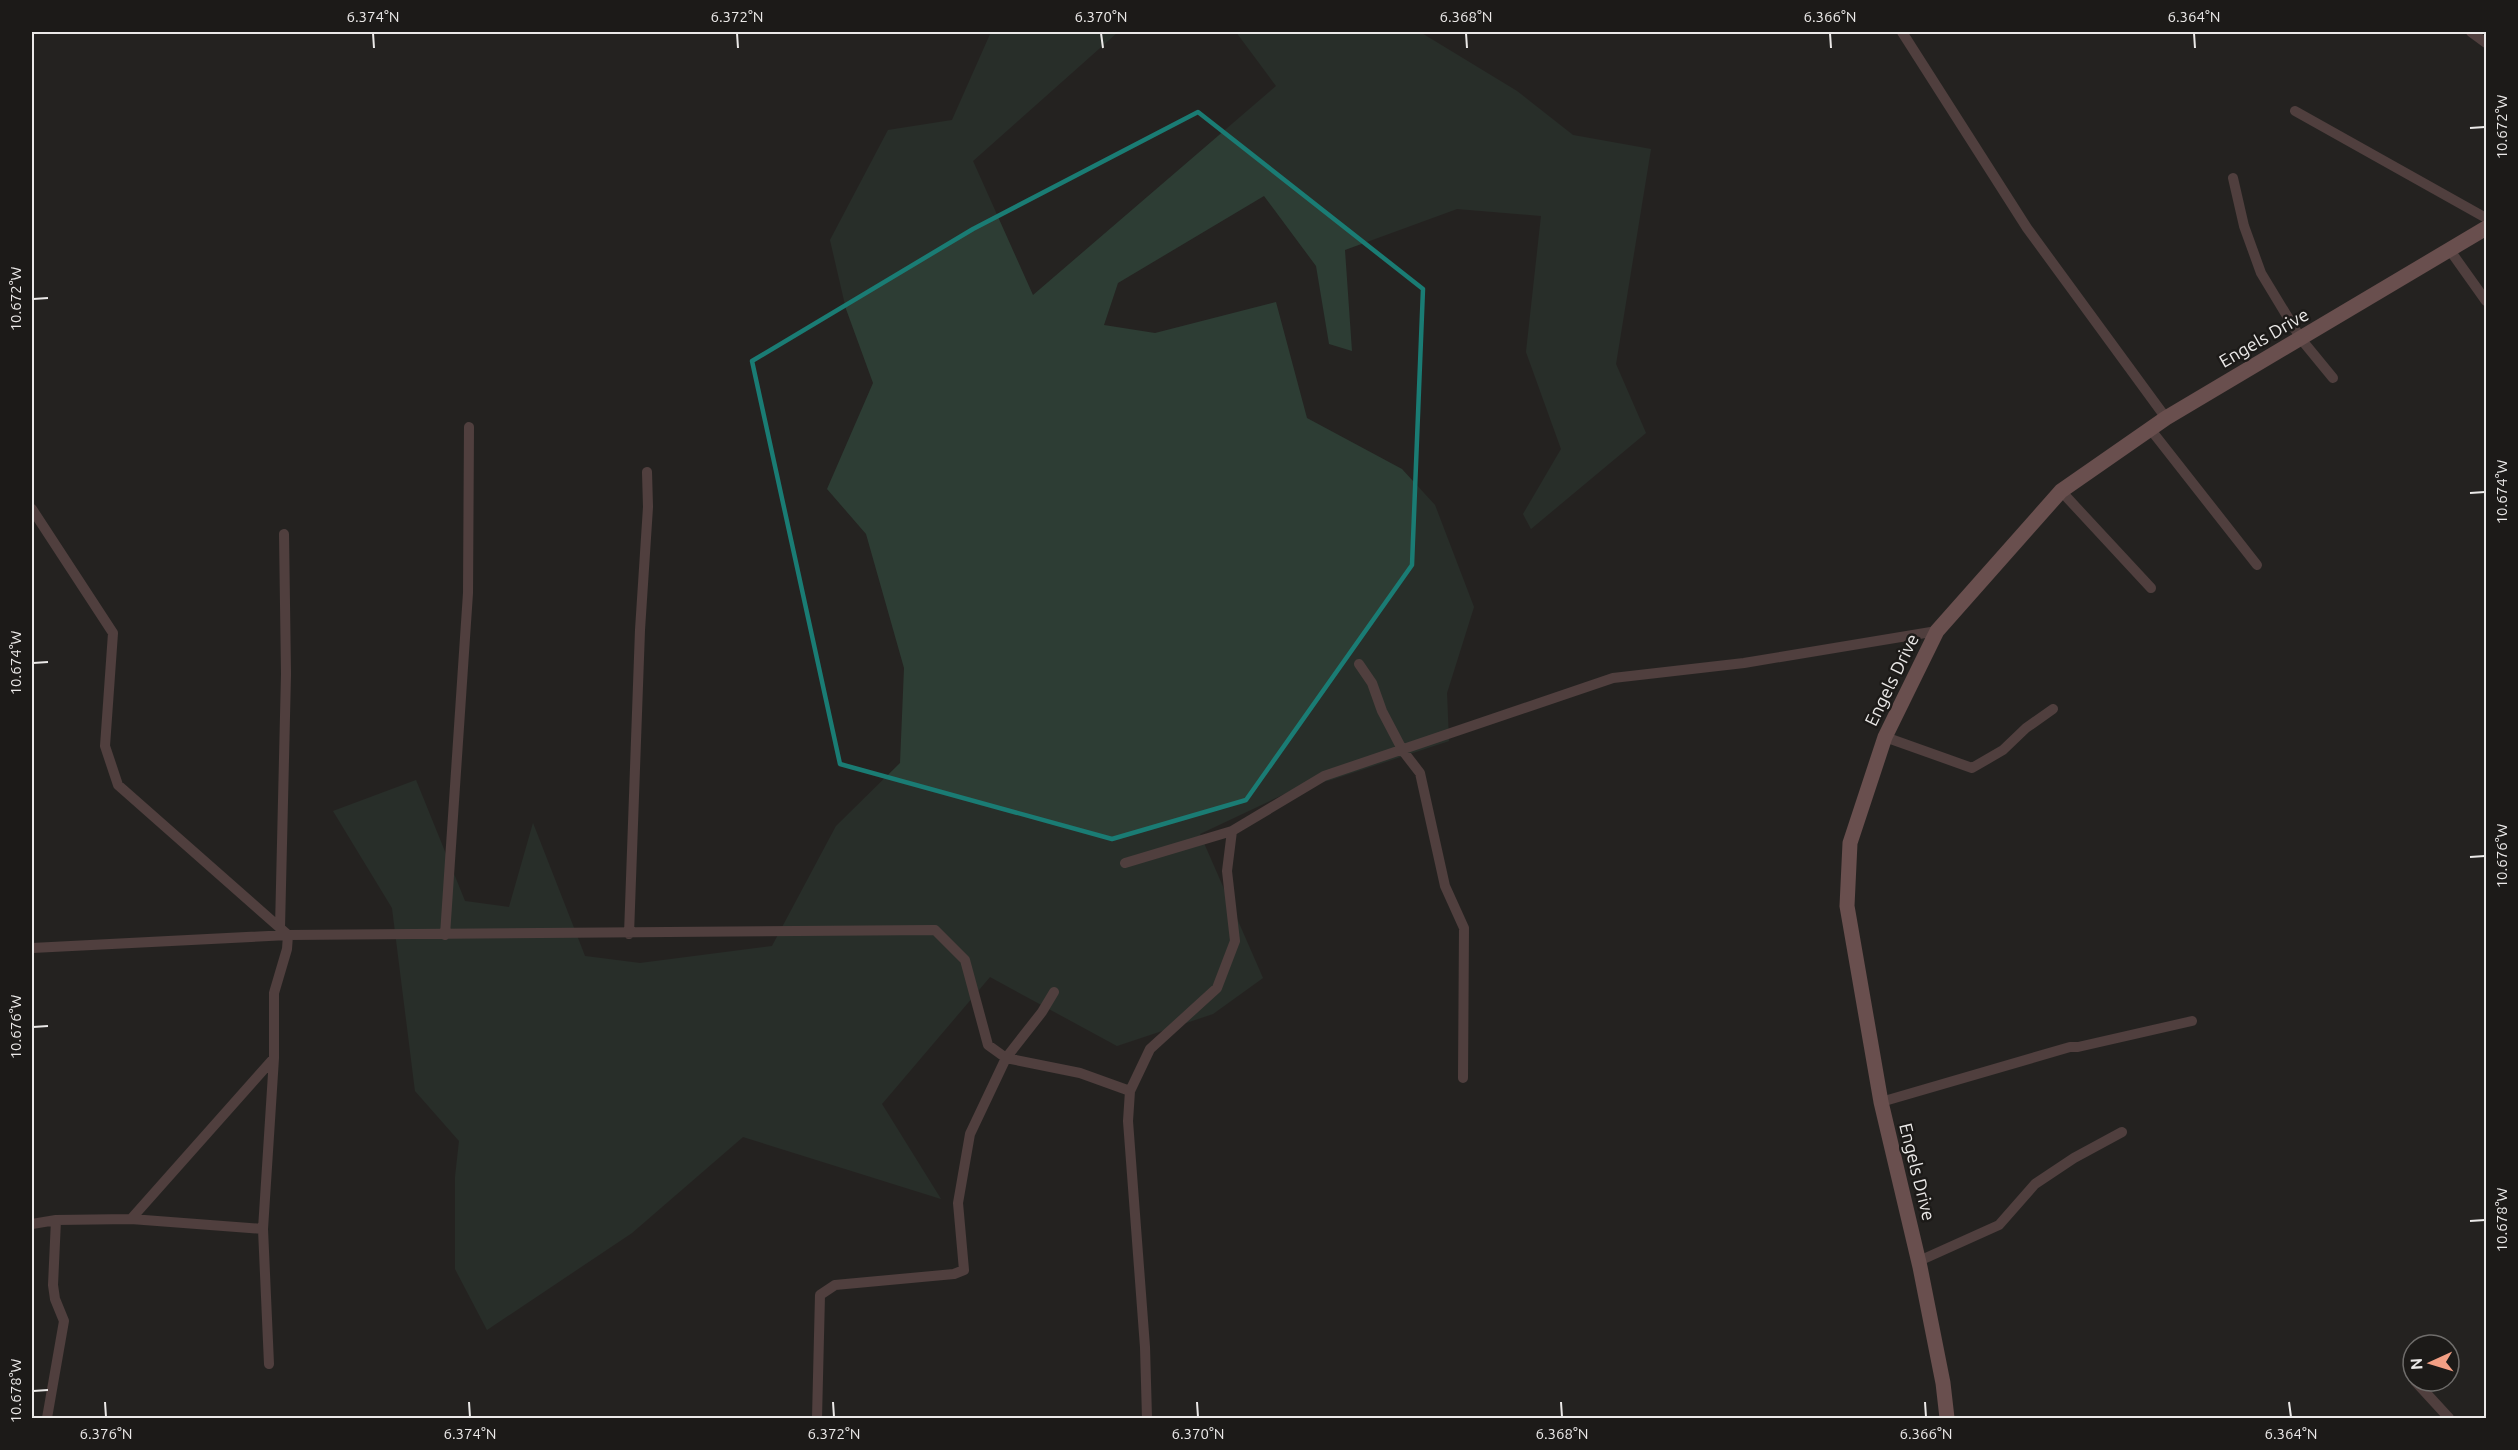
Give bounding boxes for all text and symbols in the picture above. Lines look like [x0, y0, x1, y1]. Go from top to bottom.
text: 6.374°N [346, 8, 400, 25]
text: 6.372°N [710, 8, 764, 25]
text: 6.370°N [1074, 8, 1128, 25]
text: 6.368°N [1439, 8, 1493, 25]
text: 6.366°N [1803, 8, 1857, 25]
text: 6.364°N [2167, 8, 2221, 25]
text: 10.672°W [2493, 95, 2510, 159]
text: 10.672°W [7, 267, 24, 331]
street label: Engels Drive [2215, 304, 2312, 371]
text: 10.674°W [2493, 460, 2510, 524]
street label: Engels Drive [1860, 630, 1922, 729]
text: 10.674°W [7, 631, 24, 695]
text: 10.676°W [2493, 824, 2510, 888]
text: 10.676°W [7, 995, 24, 1059]
street label: Engels Drive [1896, 1121, 1940, 1223]
text: 10.678°W [2493, 1188, 2510, 1252]
north arrow [2401, 1333, 2461, 1393]
text: N [2407, 1357, 2425, 1371]
text: 10.678°W [7, 1359, 24, 1423]
text: 6.376°N [79, 1425, 133, 1442]
text: 6.374°N [443, 1425, 497, 1442]
text: 6.372°N [807, 1425, 861, 1442]
text: 6.370°N [1171, 1425, 1225, 1442]
text: 6.368°N [1535, 1425, 1589, 1442]
text: 6.366°N [1899, 1425, 1953, 1442]
text: 6.364°N [2264, 1425, 2318, 1442]

